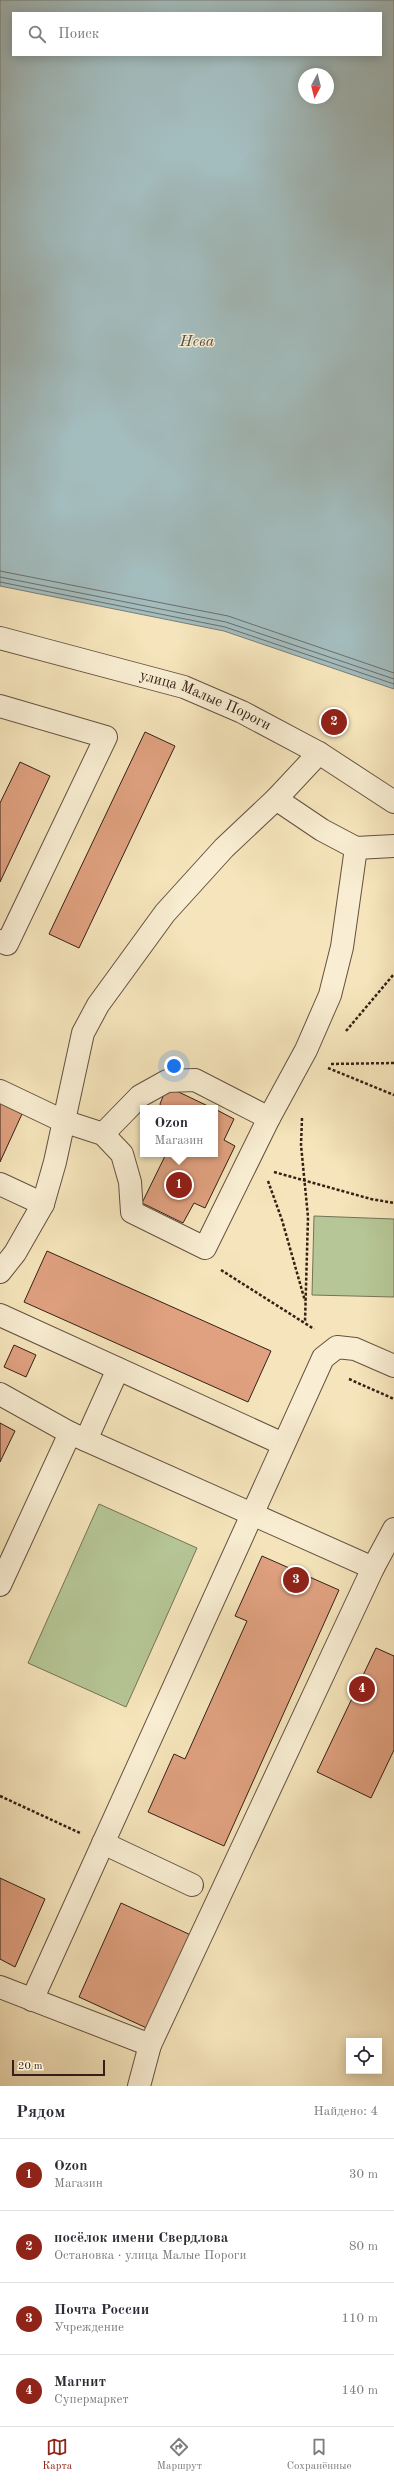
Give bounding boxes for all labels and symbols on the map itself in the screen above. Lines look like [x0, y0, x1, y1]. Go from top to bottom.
north arrow [298, 68, 334, 104]
water label: Нева [179, 334, 215, 350]
street label: улица Малые Пороги [138, 668, 273, 733]
pin: 2 [321, 707, 347, 737]
your location [164, 1056, 184, 1076]
pin: 1 [166, 1170, 192, 1200]
pin: 3 [283, 1565, 309, 1595]
pin: 4 [349, 1674, 375, 1704]
scale bar [12, 2058, 105, 2077]

